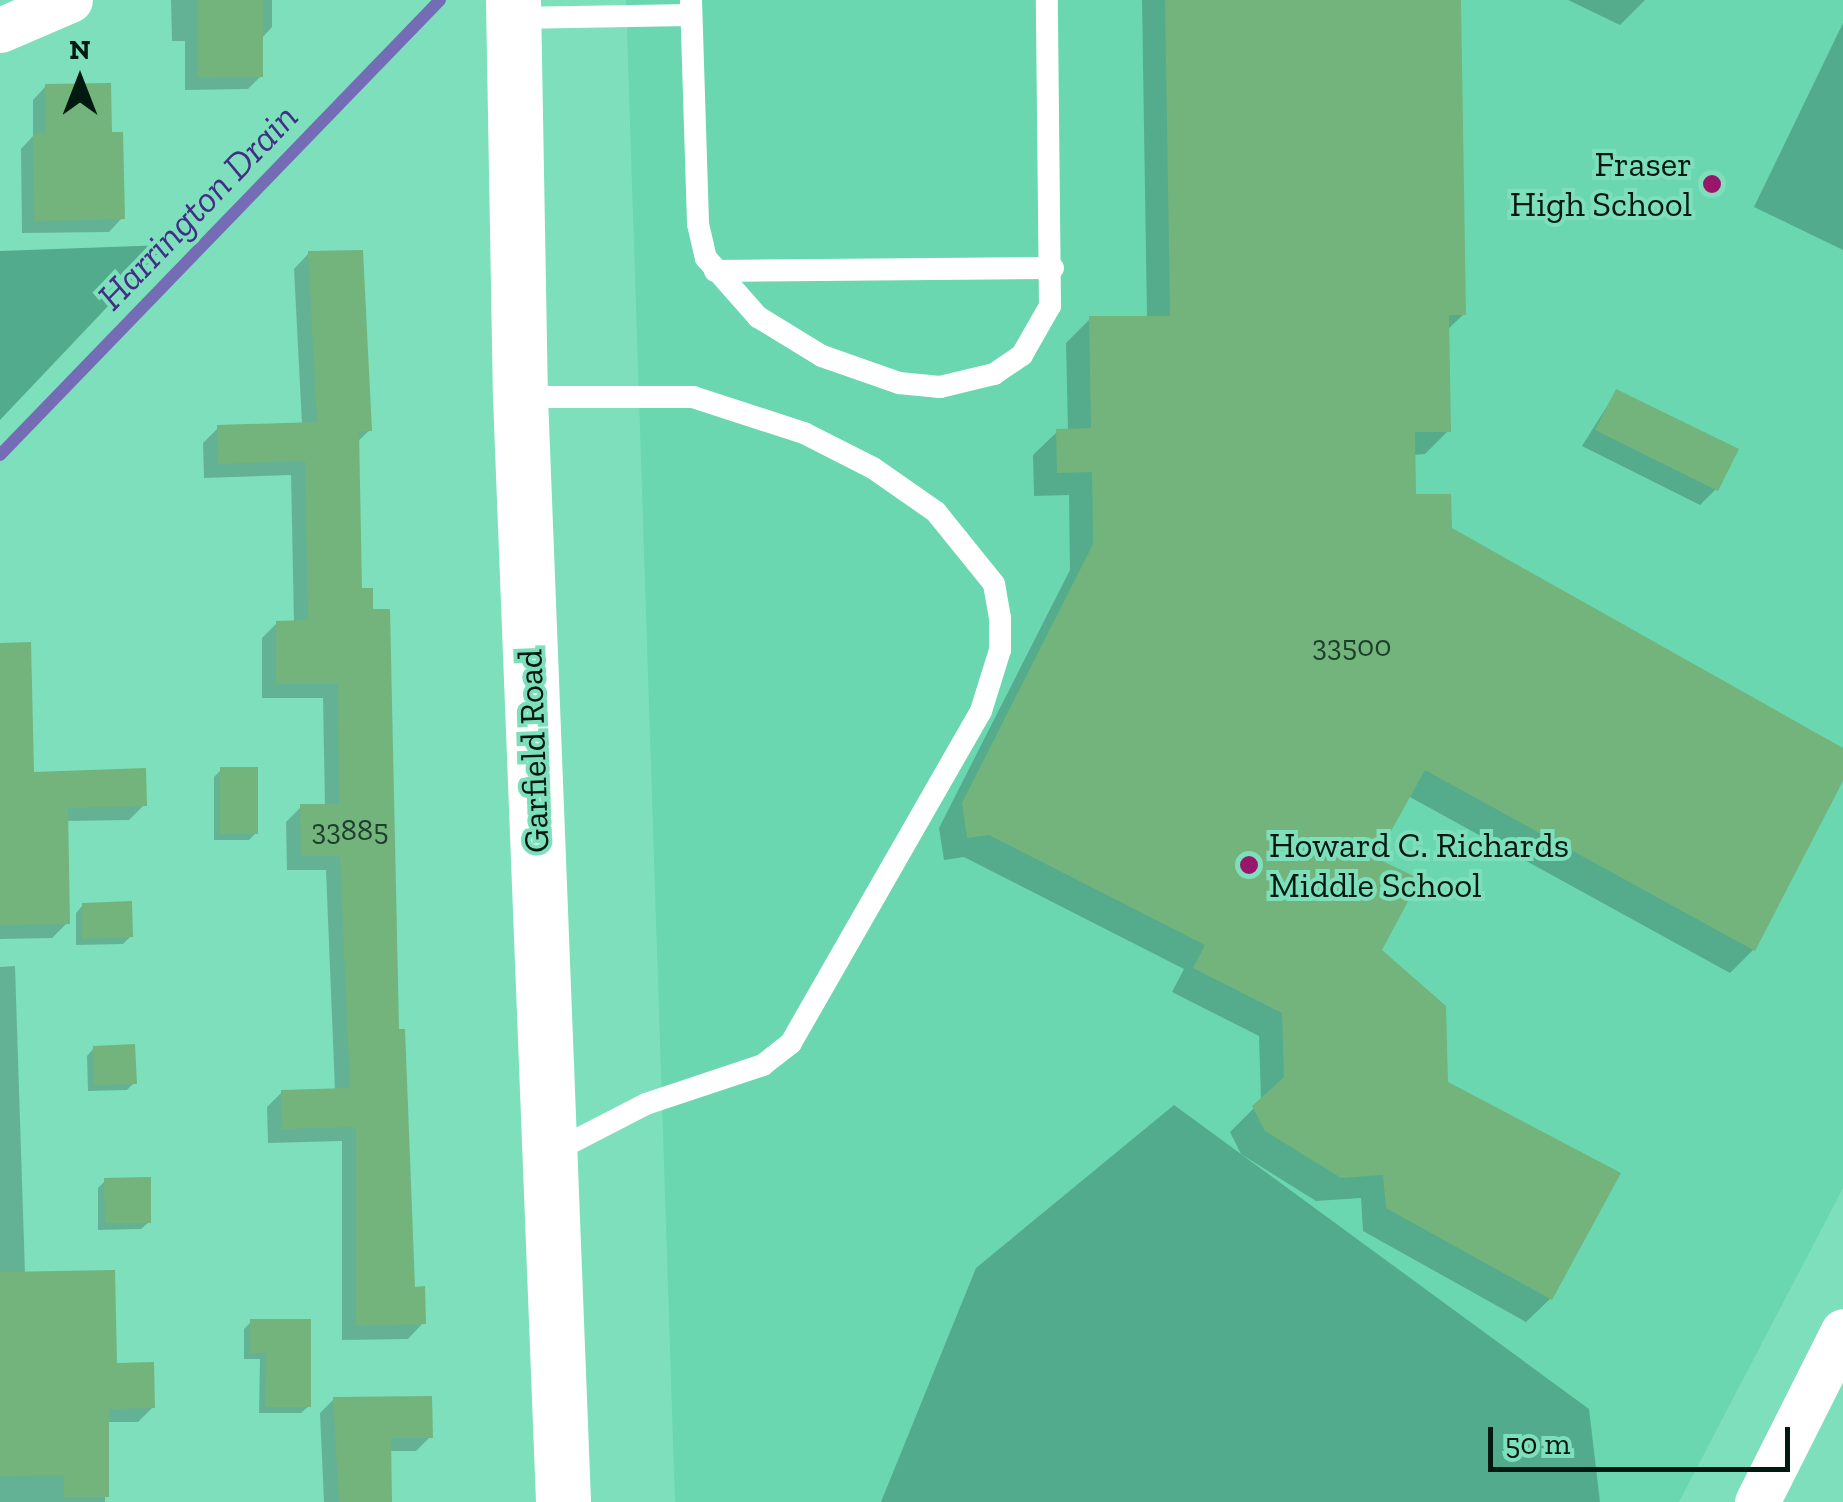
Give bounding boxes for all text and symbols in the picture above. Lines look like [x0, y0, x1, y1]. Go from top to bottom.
north arrow [30, 30, 130, 130]
text: N [69, 33, 91, 66]
water label: Harrington Drain [88, 95, 308, 319]
place label: Fraser High School [1509, 143, 1692, 225]
marker: Fraser High School [1701, 173, 1723, 195]
house number: 33500 [1312, 628, 1392, 664]
street label: Garfield Road [508, 648, 558, 854]
house number: 33885 [312, 812, 388, 848]
place label: Howard C. Richards Middle School [1269, 824, 1569, 906]
marker: Howard C. Richards Middle School [1238, 854, 1260, 876]
scale bar [1493, 1407, 1796, 1469]
text: 50 m [1505, 1426, 1570, 1462]

